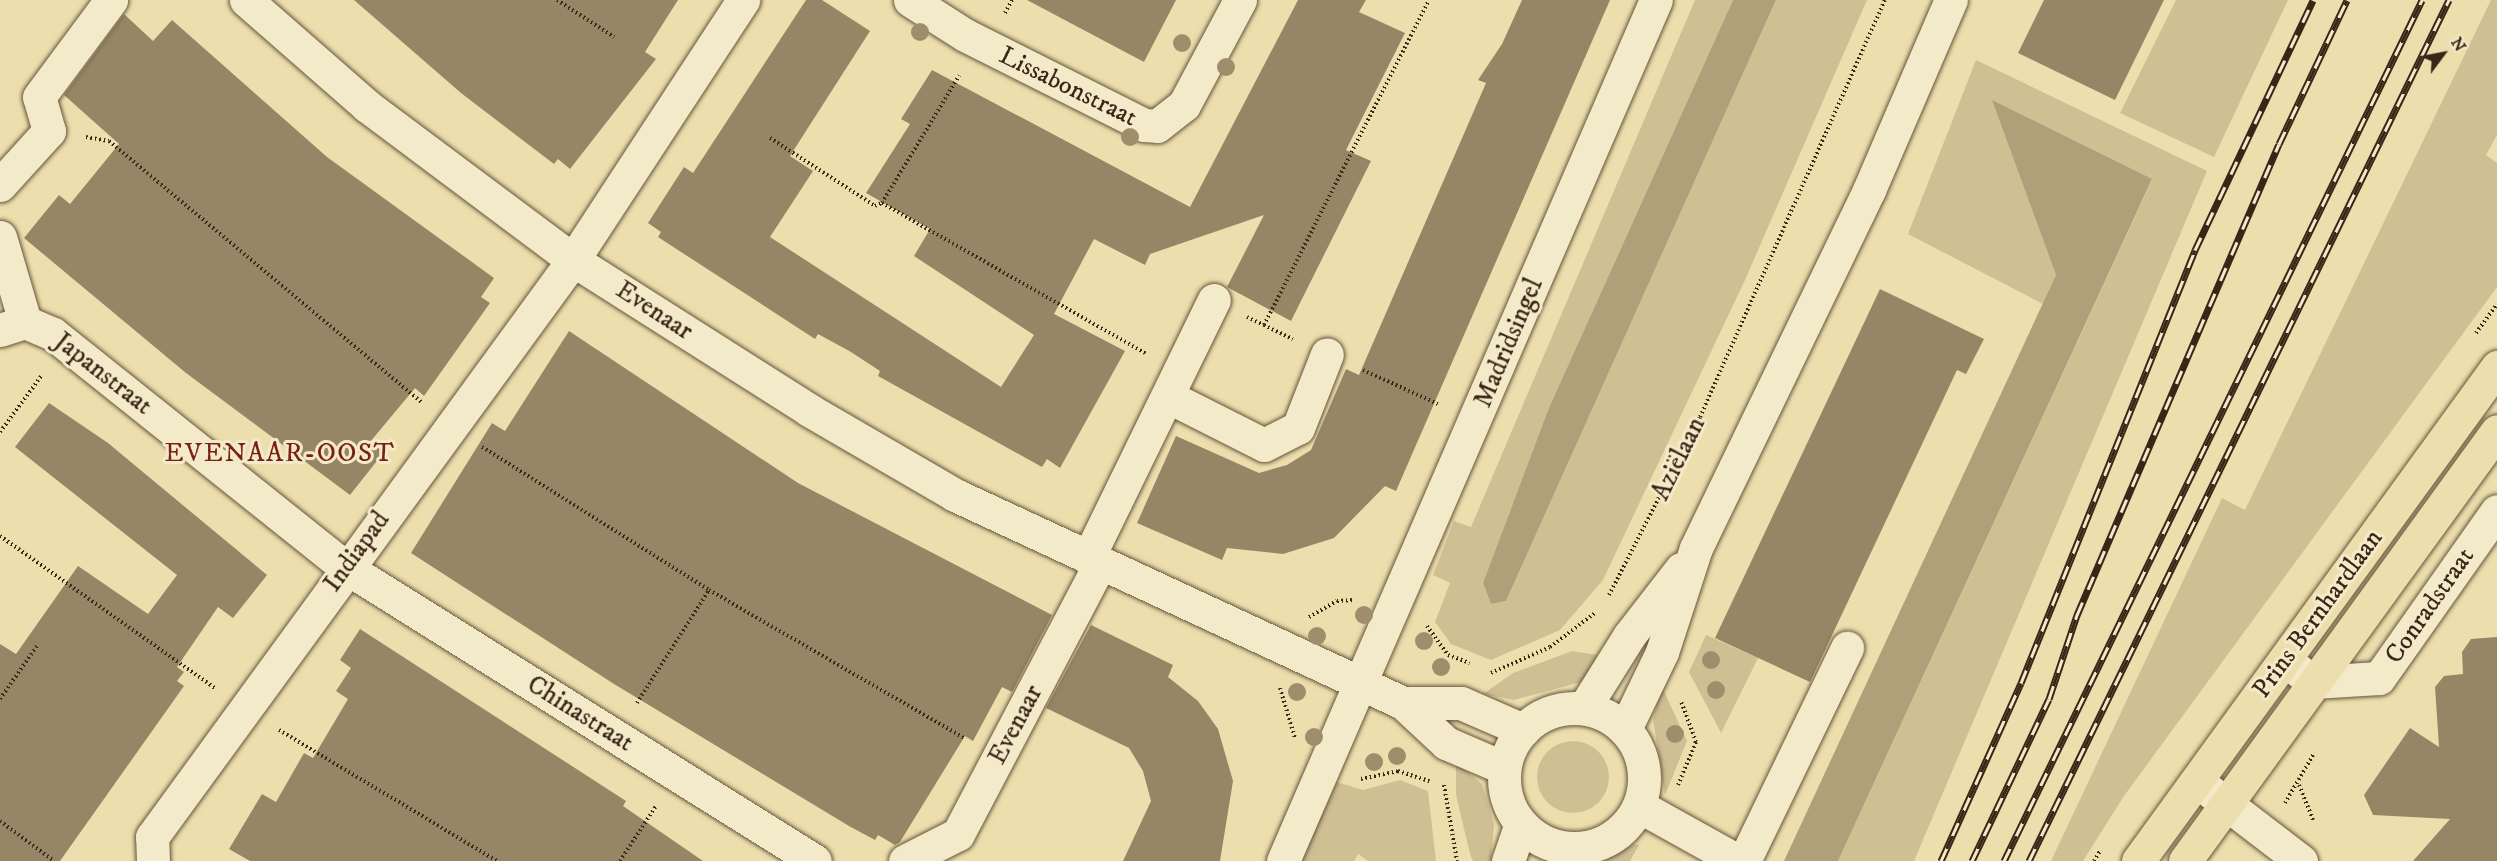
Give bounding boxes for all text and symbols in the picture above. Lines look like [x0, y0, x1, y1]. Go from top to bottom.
north arrow [2413, 24, 2473, 84]
text: N [2446, 34, 2470, 55]
street label: Lissabonstraat [994, 40, 1142, 134]
street label: Madridsingel [1468, 274, 1550, 412]
street label: Evenaar [610, 275, 698, 347]
street label: Japanstraat [48, 326, 158, 422]
street label: Aziëlaan [1646, 412, 1712, 506]
district label: EVENAAR-OOST [164, 438, 396, 470]
street label: Indiapad [317, 506, 397, 598]
street label: Prins Bernhardlaan [2246, 524, 2390, 704]
street label: Conradstraat [2379, 542, 2481, 670]
street label: Chinastraat [521, 669, 639, 759]
street label: Evenaar [982, 680, 1050, 770]

